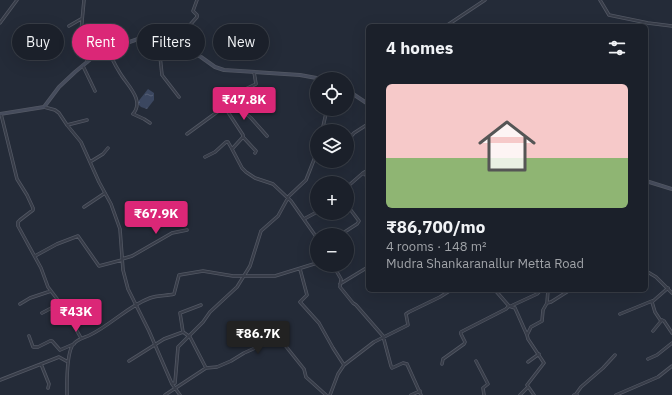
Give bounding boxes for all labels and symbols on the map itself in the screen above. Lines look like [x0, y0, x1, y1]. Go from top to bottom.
pin: ₹47.8K [211, 87, 277, 121]
pin: ₹67.9K [123, 201, 189, 235]
pin: ₹43K [52, 299, 100, 333]
pin: ₹86.7K [225, 321, 291, 355]

